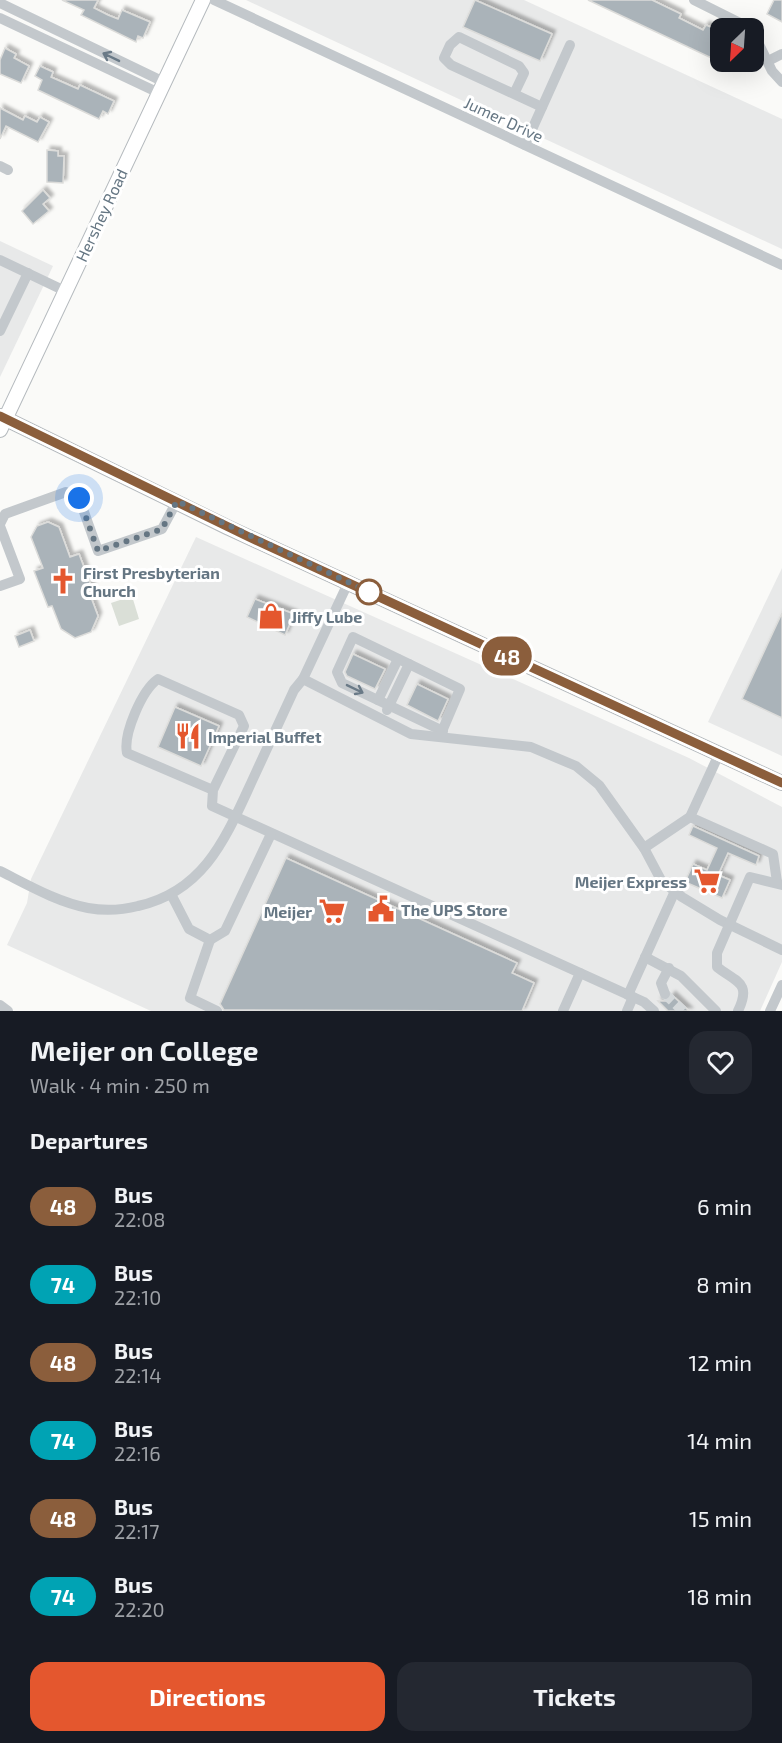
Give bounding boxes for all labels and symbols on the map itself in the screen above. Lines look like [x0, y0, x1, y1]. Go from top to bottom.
north arrow [710, 18, 764, 72]
one-way arrow [103, 50, 121, 62]
street label: Jumer Drive [462, 92, 546, 146]
street label: Hershey Road [71, 166, 131, 264]
your location [64, 483, 94, 513]
place label: First Presbyterian Church [83, 563, 220, 600]
church icon: First Presbyterian Church [48, 566, 78, 596]
unlabelled marker [356, 579, 382, 605]
shop icon: Jiffy Lube [256, 601, 286, 631]
place label: Jiffy Lube [291, 607, 362, 627]
line badge: 48 [480, 636, 534, 676]
one-way arrow [345, 684, 363, 695]
restaurant icon: Imperial Buffet [173, 721, 203, 751]
place label: Imperial Buffet [208, 727, 322, 746]
supermarket icon: Meijer Express [692, 866, 722, 896]
place label: Meijer Express [575, 872, 687, 891]
public building icon: The UPS Store [366, 894, 396, 924]
supermarket icon: Meijer [317, 896, 347, 926]
place label: The UPS Store [401, 900, 507, 919]
place label: Meijer [264, 902, 312, 921]

